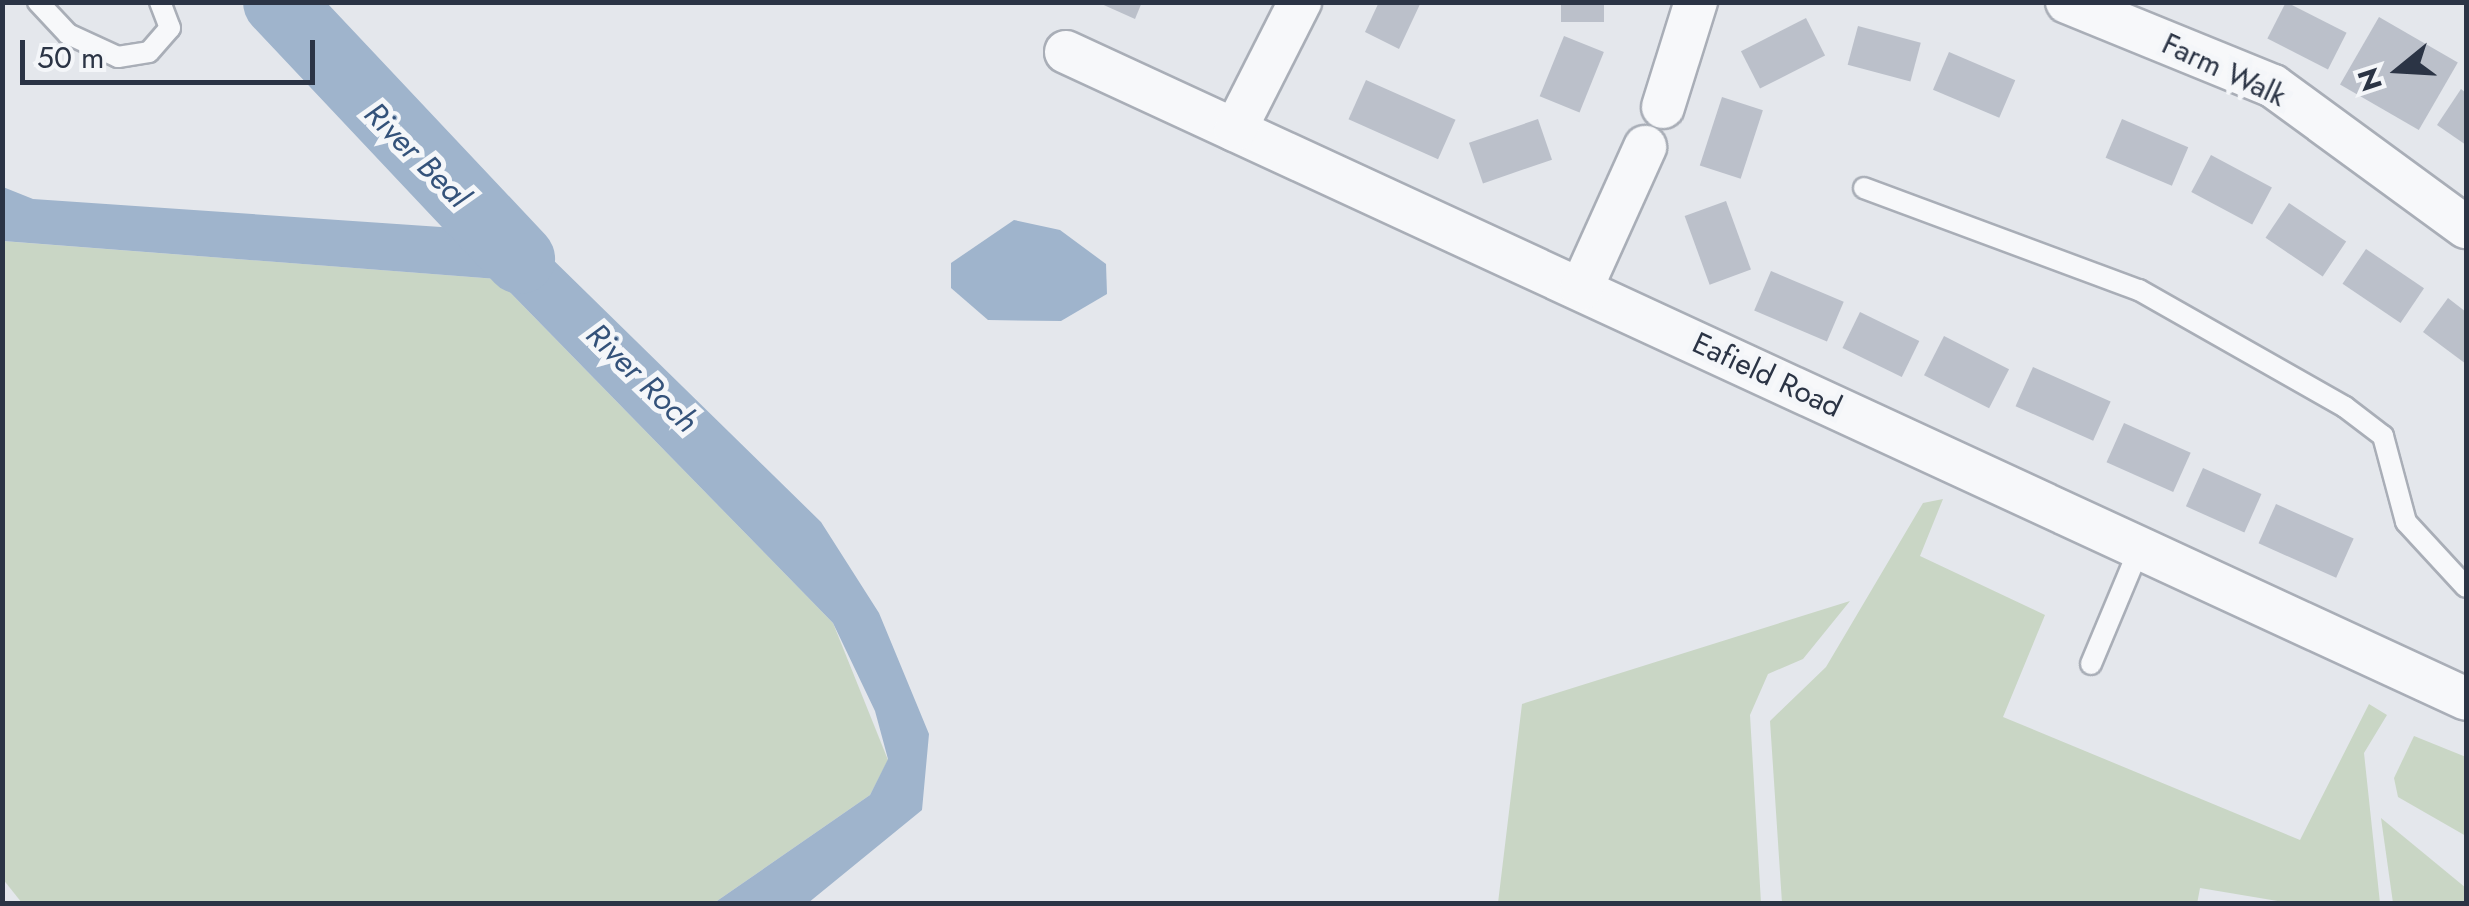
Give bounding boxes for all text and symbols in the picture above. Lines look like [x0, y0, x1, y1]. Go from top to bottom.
scale bar [25, 20, 320, 82]
north arrow [2349, 20, 2449, 120]
street label: Farm Walk [2156, 26, 2292, 114]
text: 50 m [37, 36, 104, 79]
text: N [2347, 63, 2393, 96]
water label: River Beal [356, 94, 478, 216]
water label: River Roch [578, 315, 706, 441]
street label: Eafield Road [1687, 325, 1847, 425]

